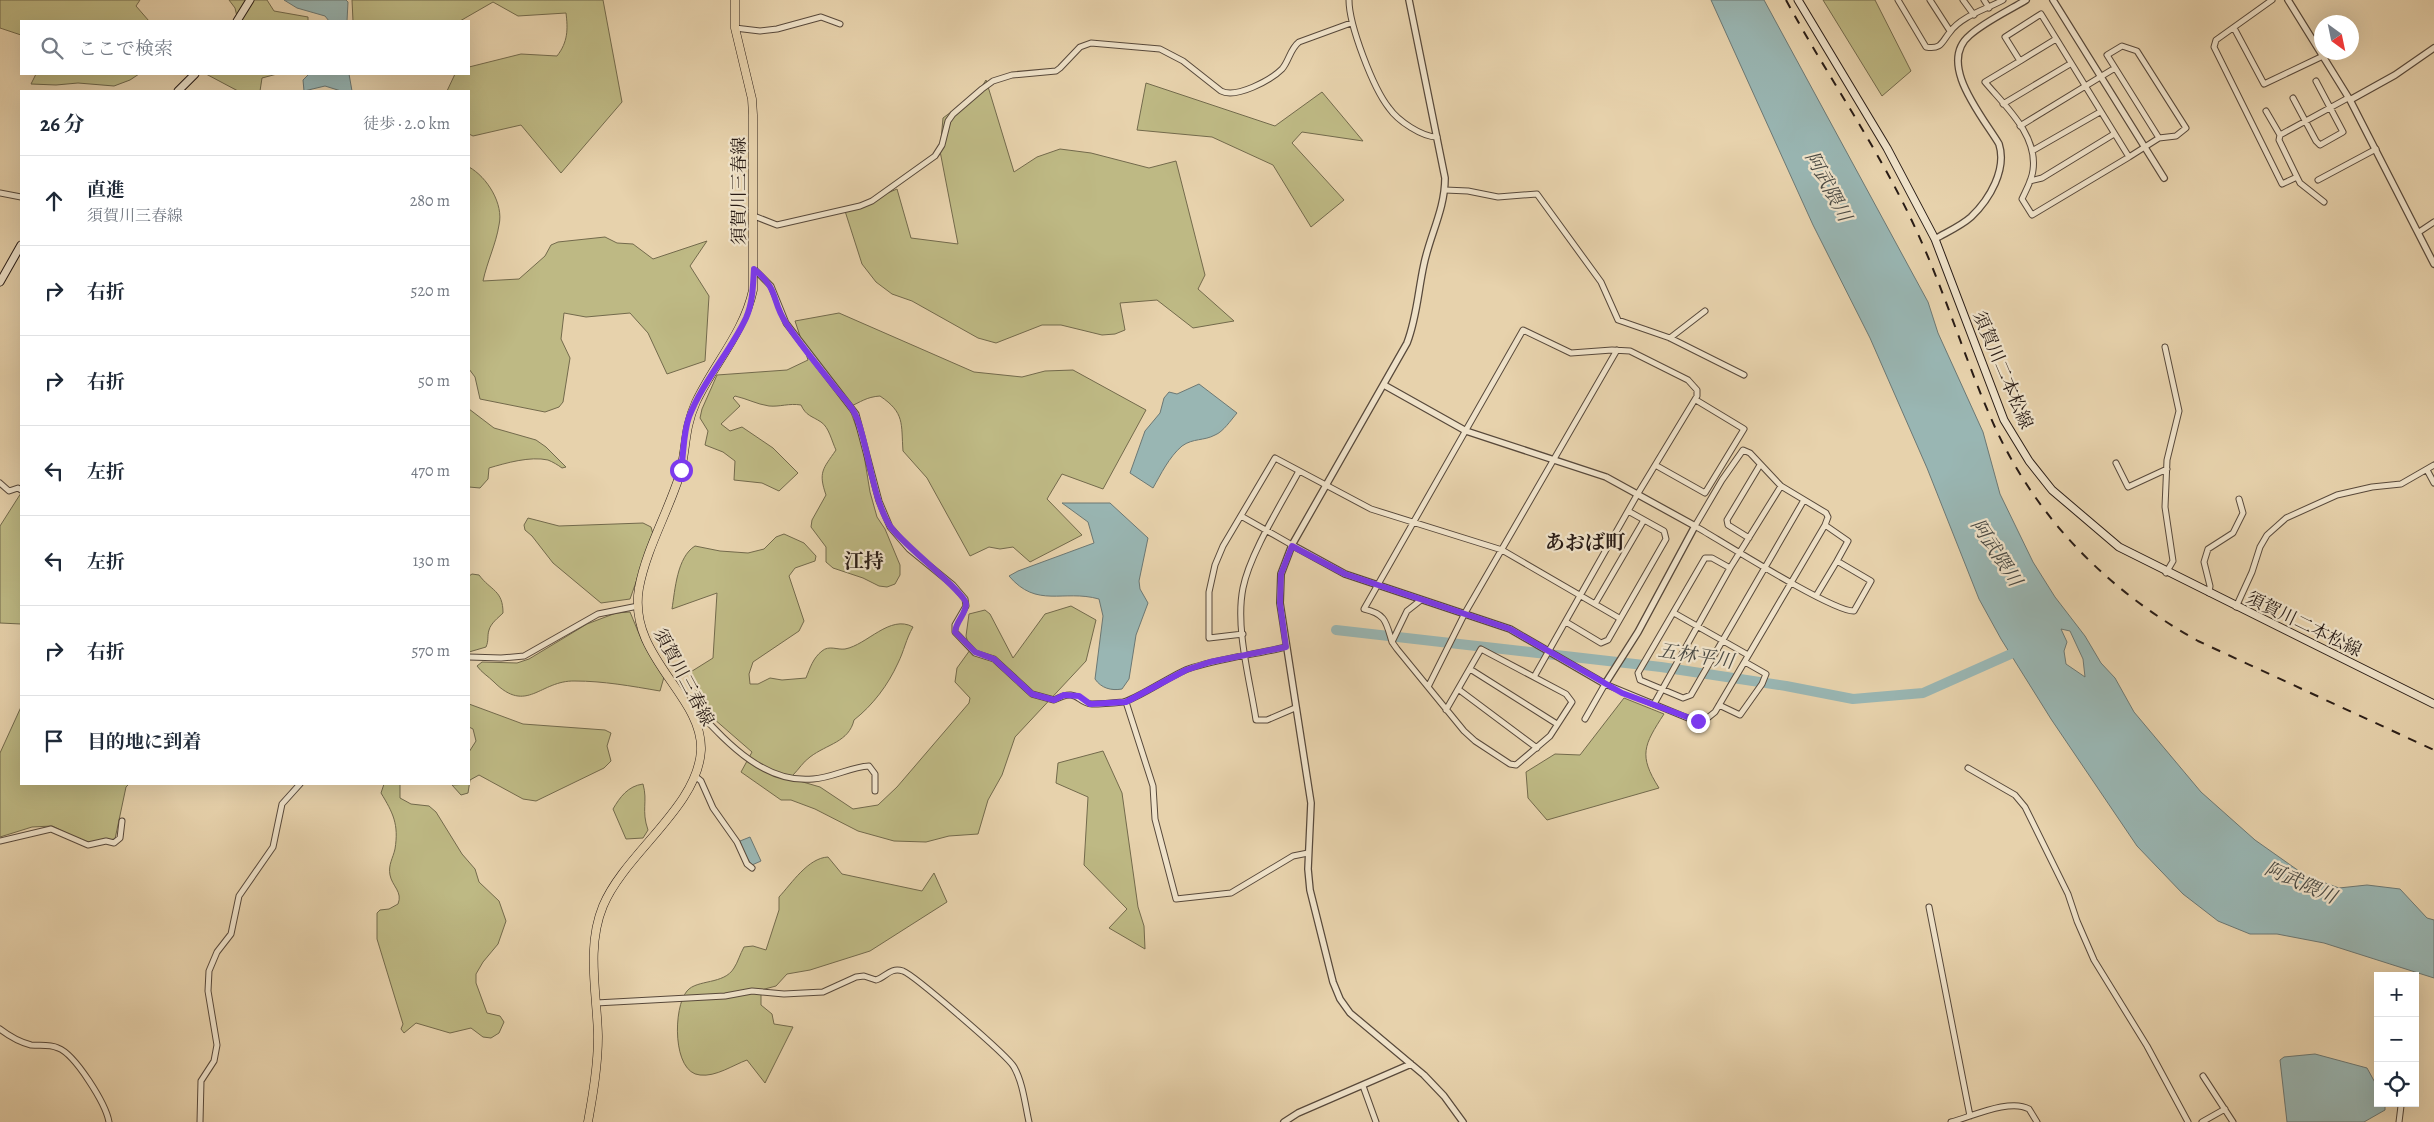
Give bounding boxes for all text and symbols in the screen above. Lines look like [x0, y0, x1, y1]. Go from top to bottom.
north arrow [2314, 15, 2359, 60]
search box [20, 20, 470, 75]
icon: search [38, 34, 66, 62]
text: ここで検索 [78, 36, 173, 62]
text: 26 分 [40, 110, 85, 138]
text: 徒歩 · 2.0 km [363, 113, 450, 135]
street label: 須賀川三春線 [727, 137, 751, 245]
water label: 阿武隈川 [1799, 147, 1858, 228]
text: 直進 [87, 177, 125, 203]
icon: ahead [40, 187, 68, 215]
text: 280 m [410, 190, 450, 212]
text: 須賀川三春線 [87, 205, 183, 227]
icon: right [40, 277, 68, 305]
text: 右折 [87, 279, 125, 305]
text: 520 m [411, 280, 450, 302]
street label: 須賀川二本松線 [1967, 307, 2039, 433]
icon: right [40, 367, 68, 395]
text: 右折 [87, 369, 125, 395]
text: 50 m [418, 370, 450, 392]
icon: left [40, 457, 68, 485]
text: 左折 [87, 459, 125, 485]
route start [670, 459, 693, 482]
text: 470 m [411, 460, 450, 482]
water label: 阿武隈川 [1965, 514, 2029, 593]
district label: あおば町 [1545, 529, 1626, 556]
icon: left [40, 547, 68, 575]
district label: 江持 [844, 548, 884, 575]
text: 左折 [87, 549, 125, 575]
text: 130 m [413, 550, 450, 572]
street label: 須賀川二本松線 [2242, 586, 2366, 662]
street label: 須賀川三春線 [648, 624, 720, 730]
icon: right [40, 637, 68, 665]
water label: 五林平川 [1656, 637, 1737, 675]
text: 右折 [87, 639, 125, 665]
text: 570 m [411, 640, 450, 662]
route end [1687, 710, 1710, 733]
icon: arrive [40, 727, 68, 755]
text: 目的地に到着 [87, 729, 201, 755]
water label: 阿武隈川 [2261, 856, 2342, 911]
map controls [2374, 972, 2419, 1107]
button: + [2374, 972, 2419, 1017]
button: − [2374, 1017, 2419, 1062]
button: locate [2374, 1062, 2419, 1107]

